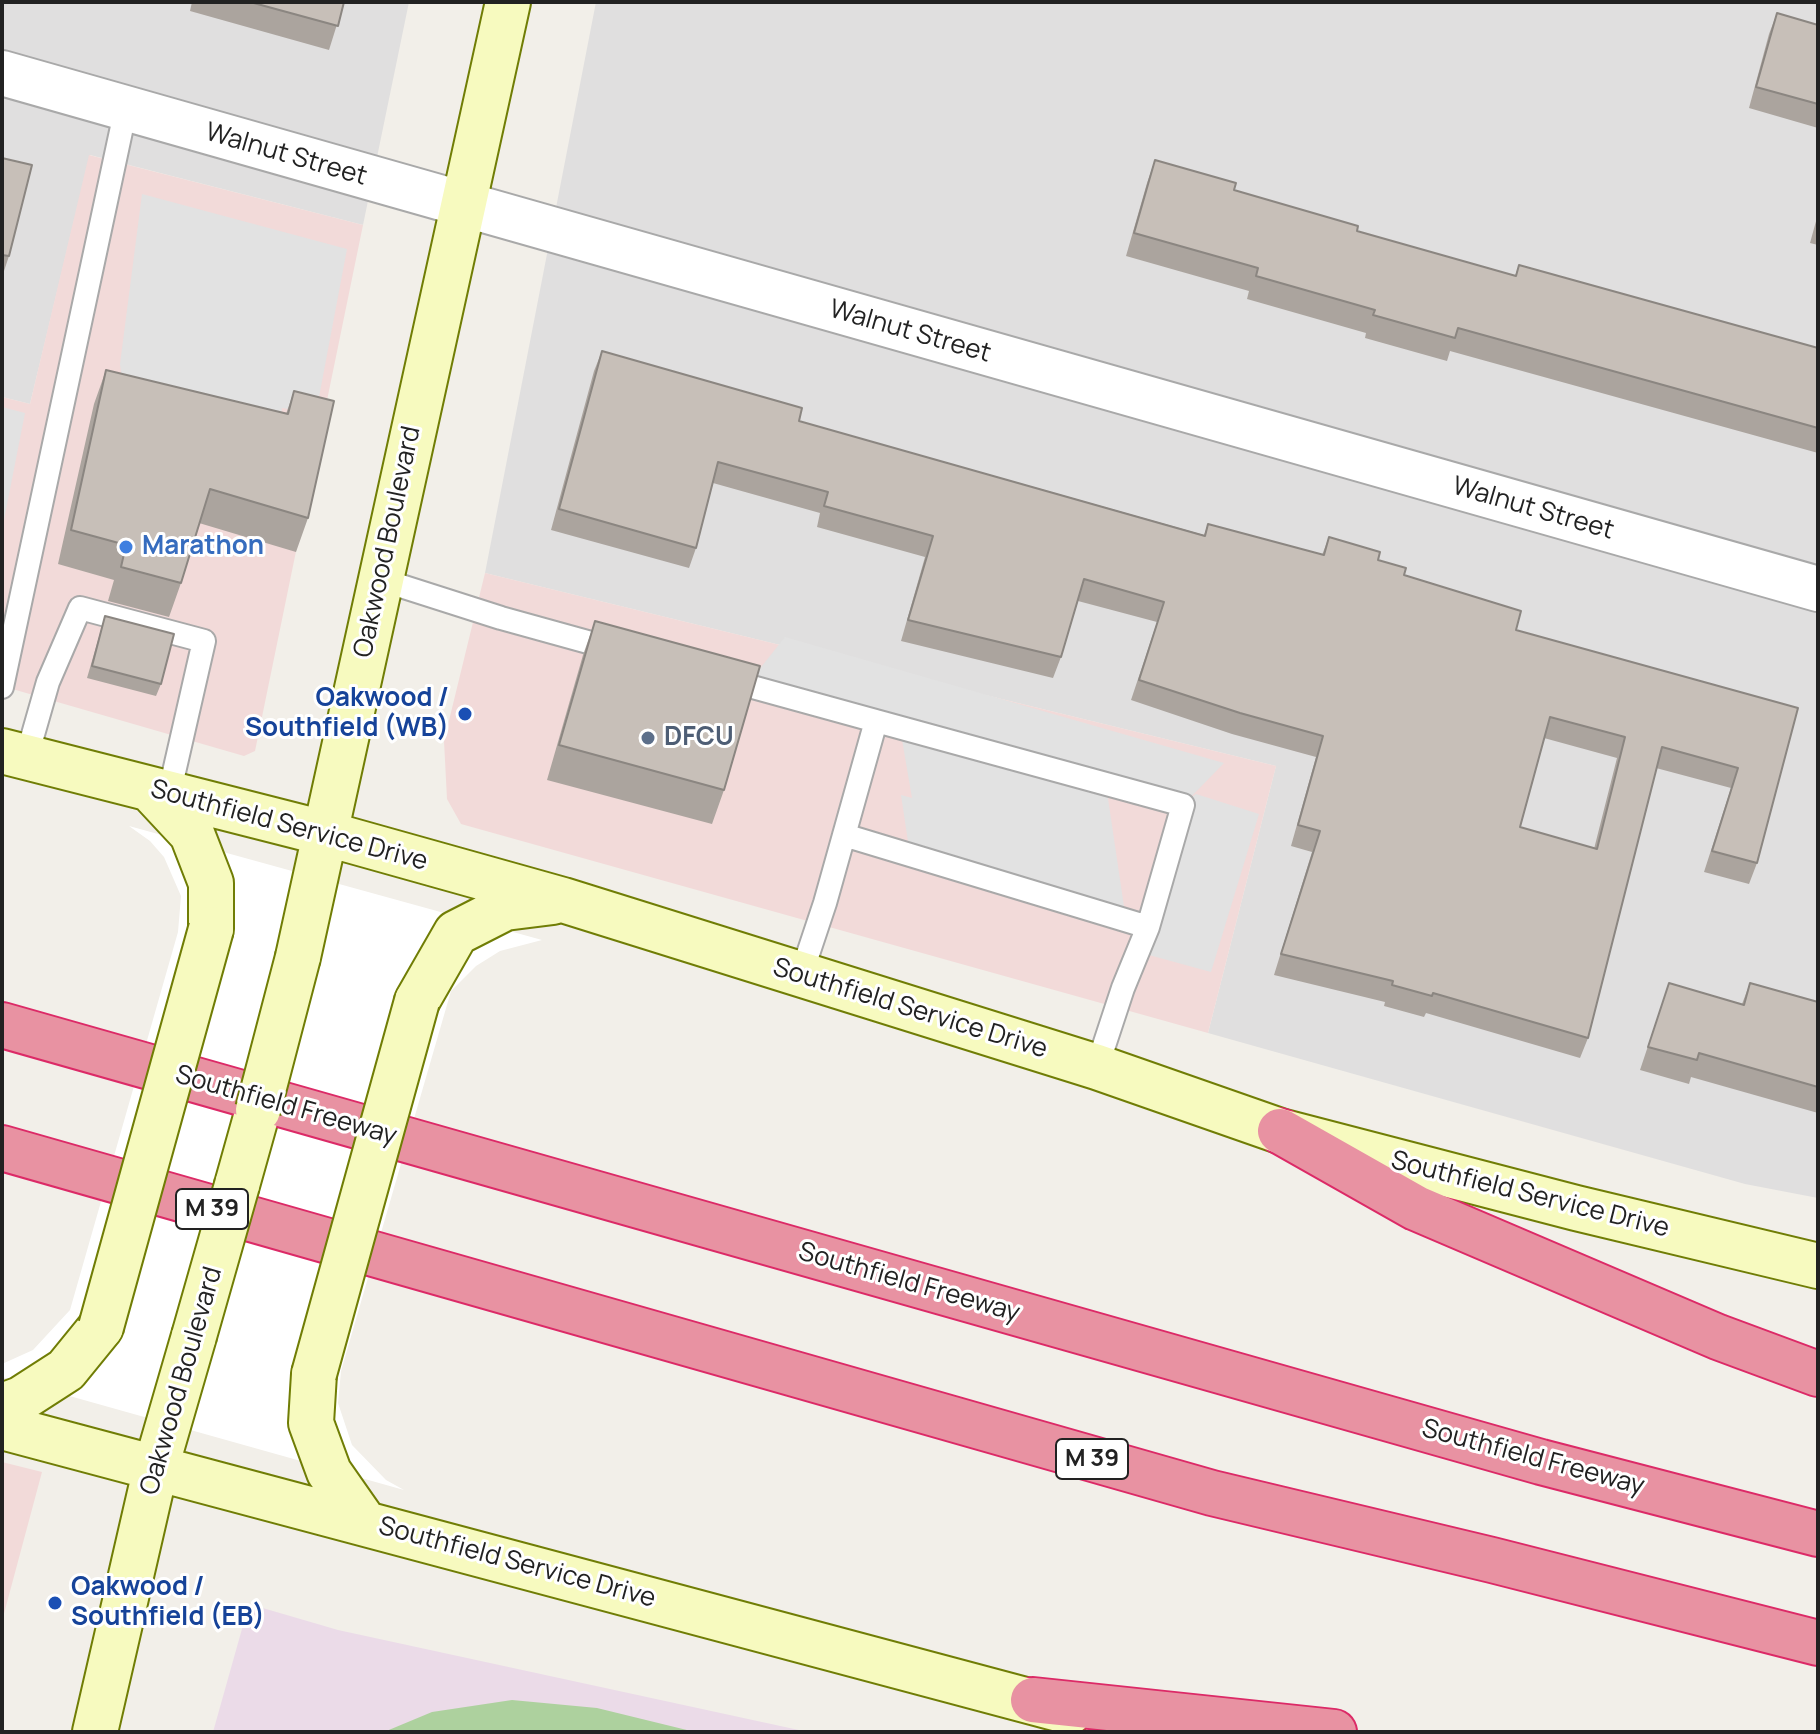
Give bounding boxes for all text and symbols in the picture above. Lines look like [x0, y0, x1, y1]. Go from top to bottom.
street label: Walnut Street [202, 117, 370, 193]
street label: Walnut Street [826, 294, 994, 370]
street label: Oakwood Boulevard [348, 423, 428, 661]
street label: Walnut Street [1449, 471, 1617, 547]
place label: Marathon [142, 531, 264, 563]
marker: Marathon [117, 538, 135, 556]
place label: Oakwood / Southfield (WB) [245, 683, 449, 744]
marker: Oakwood / Southfield (WB) [456, 705, 474, 723]
place label: DFCU [664, 722, 734, 754]
marker: DFCU [639, 729, 657, 747]
street label: Southfield Service Drive [147, 774, 431, 878]
street label: Southfield Service Drive [769, 952, 1051, 1066]
street label: Southfield Freeway [172, 1059, 400, 1153]
street label: Southfield Service Drive [1388, 1145, 1672, 1245]
road number: M 39 [176, 1189, 248, 1229]
street label: Southfield Freeway [795, 1236, 1023, 1330]
street label: Oakwood Boulevard [135, 1263, 229, 1499]
street label: Southfield Freeway [1418, 1413, 1648, 1503]
road number: M 39 [1056, 1439, 1128, 1479]
street label: Southfield Service Drive [375, 1511, 659, 1615]
place label: Oakwood / Southfield (EB) [71, 1572, 265, 1634]
marker: Oakwood / Southfield (EB) [46, 1594, 64, 1612]

